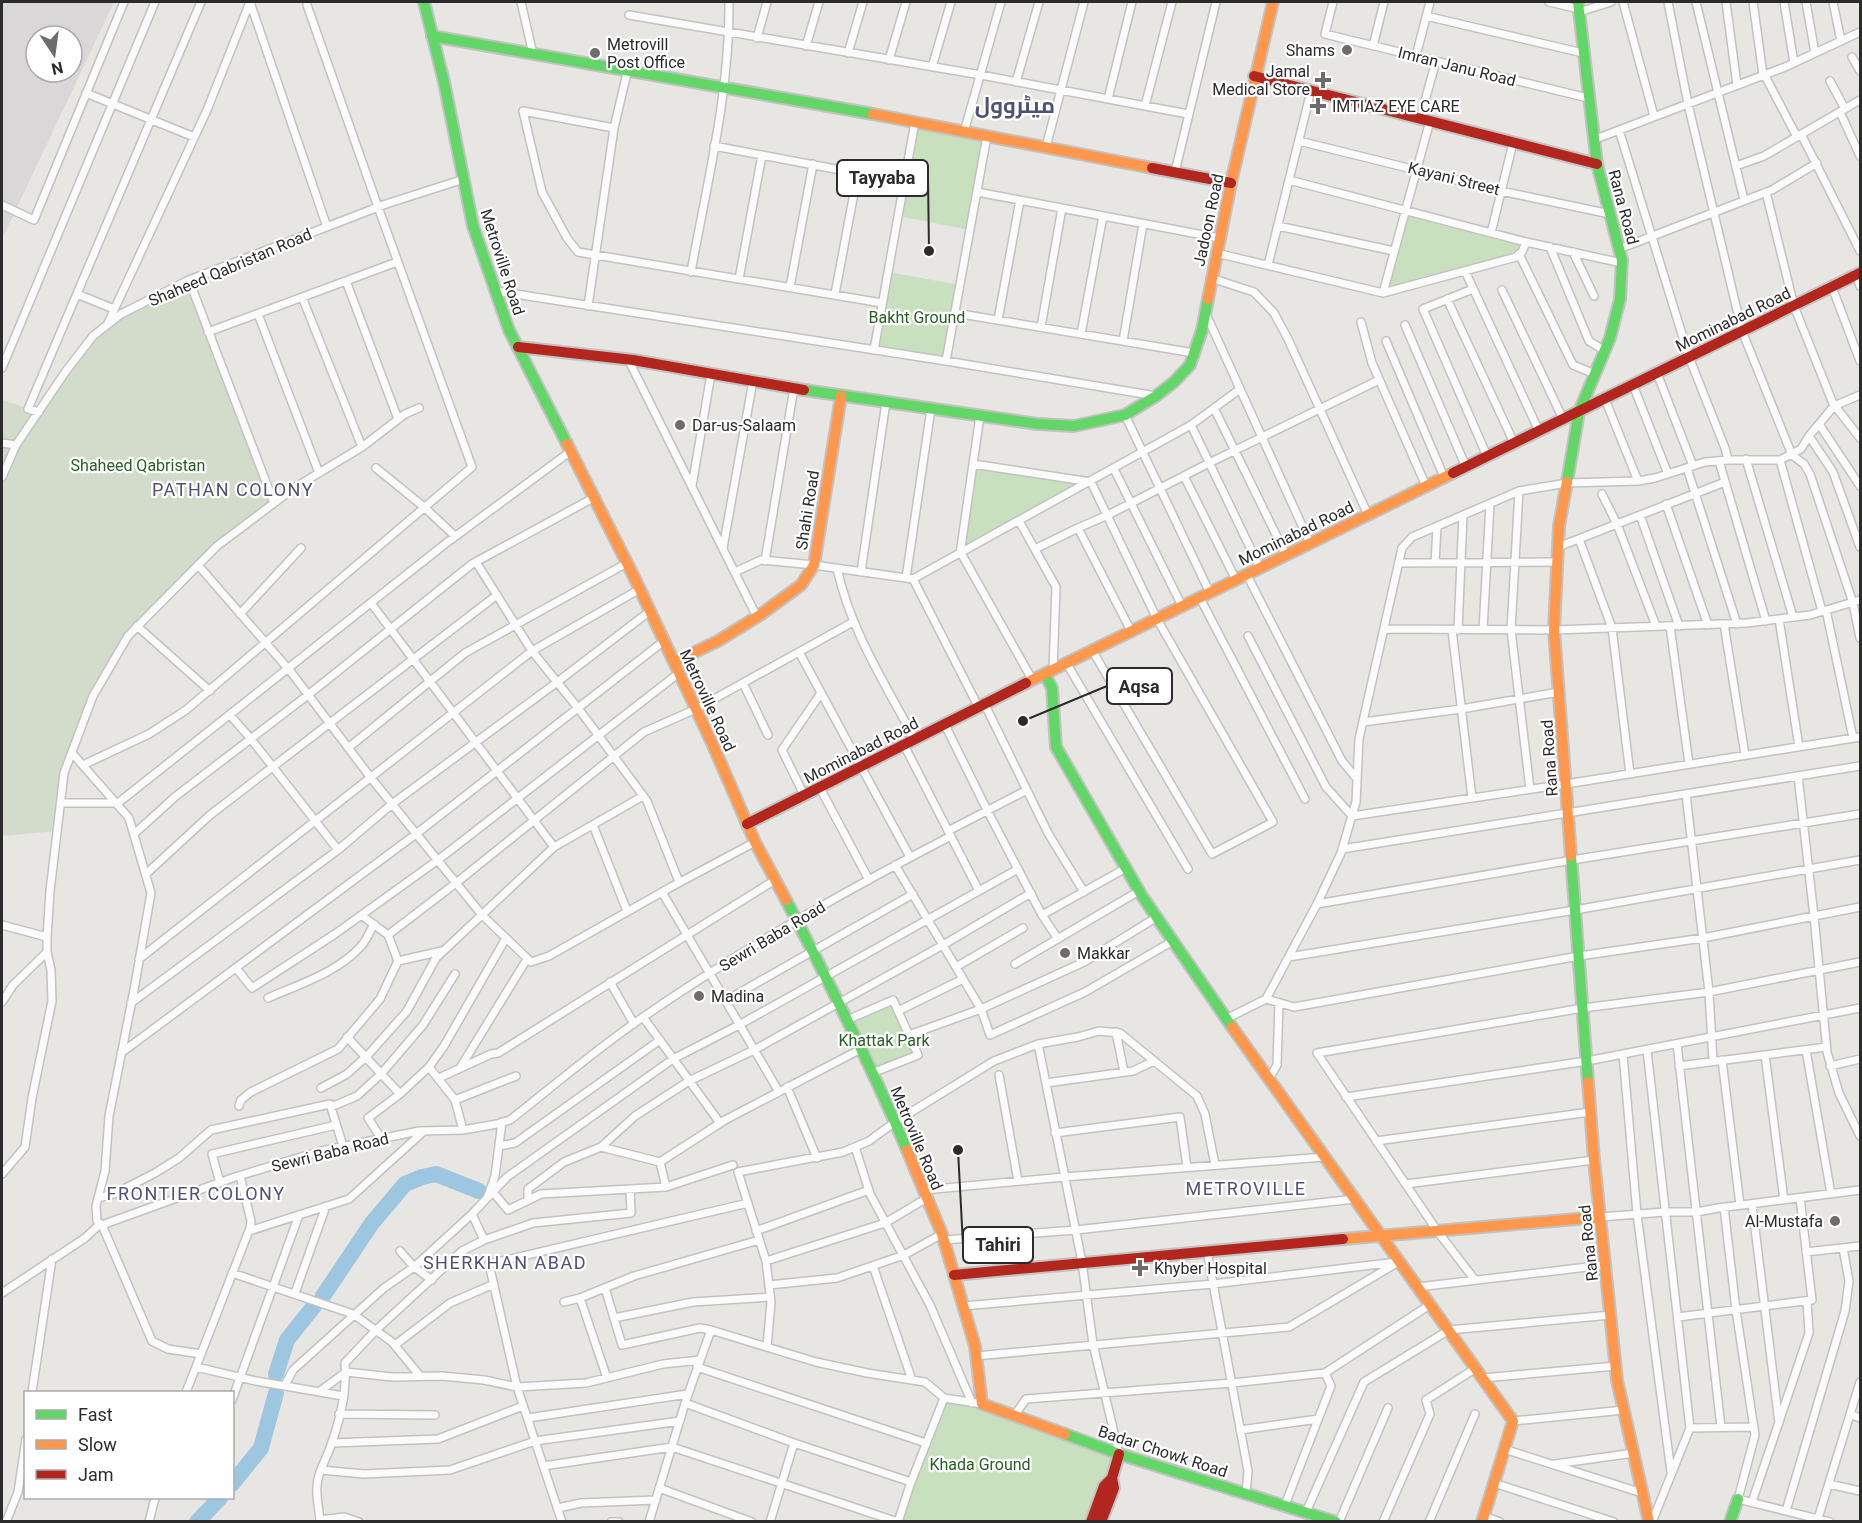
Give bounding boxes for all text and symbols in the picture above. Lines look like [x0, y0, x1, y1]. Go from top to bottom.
north arrow [24, 24, 84, 84]
place label: Metrovill Post Office [607, 35, 685, 72]
place label: Shams [1286, 41, 1335, 60]
marker: Shams [1340, 43, 1354, 57]
street label: Imran Janu Road [1396, 43, 1518, 90]
marker: Metrovill Post Office [588, 46, 602, 60]
text: N [50, 58, 65, 79]
place label: Jamal Medical Store [1212, 62, 1310, 99]
marker: Jamal Medical Store [1314, 71, 1332, 89]
district label: میٹروول [975, 93, 1055, 119]
marker: IMTIAZ EYE CARE [1309, 97, 1327, 115]
place label: IMTIAZ EYE CARE [1332, 97, 1460, 116]
street label: Kayani Street [1406, 158, 1502, 199]
callout: Tayyaba [837, 160, 928, 196]
text: Tayyaba [849, 167, 916, 188]
street label: Rana Road [1604, 168, 1643, 247]
street label: Jadoon Road [1189, 172, 1228, 268]
street label: Metroville Road [476, 207, 529, 318]
street label: Shaheed Qabristan Road [146, 224, 315, 310]
street label: Mominabad Road [1672, 283, 1794, 356]
park label: Bakht Ground [869, 308, 965, 327]
place label: Dar-us-Salaam [692, 416, 796, 435]
marker: Dar-us-Salaam [673, 418, 687, 432]
park label: Shaheed Qabristan [71, 456, 205, 475]
street label: Shahi Road [792, 469, 823, 551]
district label: PATHAN COLONY [152, 479, 314, 500]
street label: Mominabad Road [1235, 497, 1357, 570]
street label: Metroville Road [676, 646, 740, 754]
callout: Aqsa [1107, 668, 1172, 704]
text: Aqsa [1118, 676, 1160, 697]
street label: Mominabad Road [801, 713, 922, 788]
street label: Rana Road [1537, 719, 1562, 797]
street label: Sewri Baba Road [716, 897, 829, 976]
place label: Makkar [1077, 944, 1131, 963]
marker: Makkar [1058, 946, 1072, 960]
place label: Madina [711, 987, 764, 1006]
marker: Madina [692, 989, 706, 1003]
park label: Khattak Park [838, 1031, 930, 1050]
street label: Metroville Road [886, 1084, 947, 1193]
street label: Sewri Baba Road [269, 1129, 391, 1176]
district label: METROVILLE [1185, 1178, 1307, 1199]
district label: FRONTIER COLONY [107, 1183, 285, 1204]
street label: Rana Road [1575, 1204, 1602, 1282]
place label: Al-Mustafa [1745, 1212, 1823, 1231]
marker: Al-Mustafa [1828, 1214, 1842, 1228]
callout: Tahiri [963, 1227, 1033, 1263]
text: Tahiri [975, 1234, 1021, 1255]
district label: SHERKHAN ABAD [423, 1252, 587, 1273]
marker: Khyber Hospital [1131, 1259, 1149, 1277]
place label: Khyber Hospital [1154, 1259, 1267, 1278]
legend [24, 1391, 234, 1499]
text: Fast [78, 1404, 113, 1425]
street label: Badar Chowk Road [1096, 1422, 1230, 1481]
text: Slow [78, 1434, 117, 1455]
park label: Khada Ground [929, 1455, 1031, 1474]
text: Jam [78, 1464, 114, 1485]

